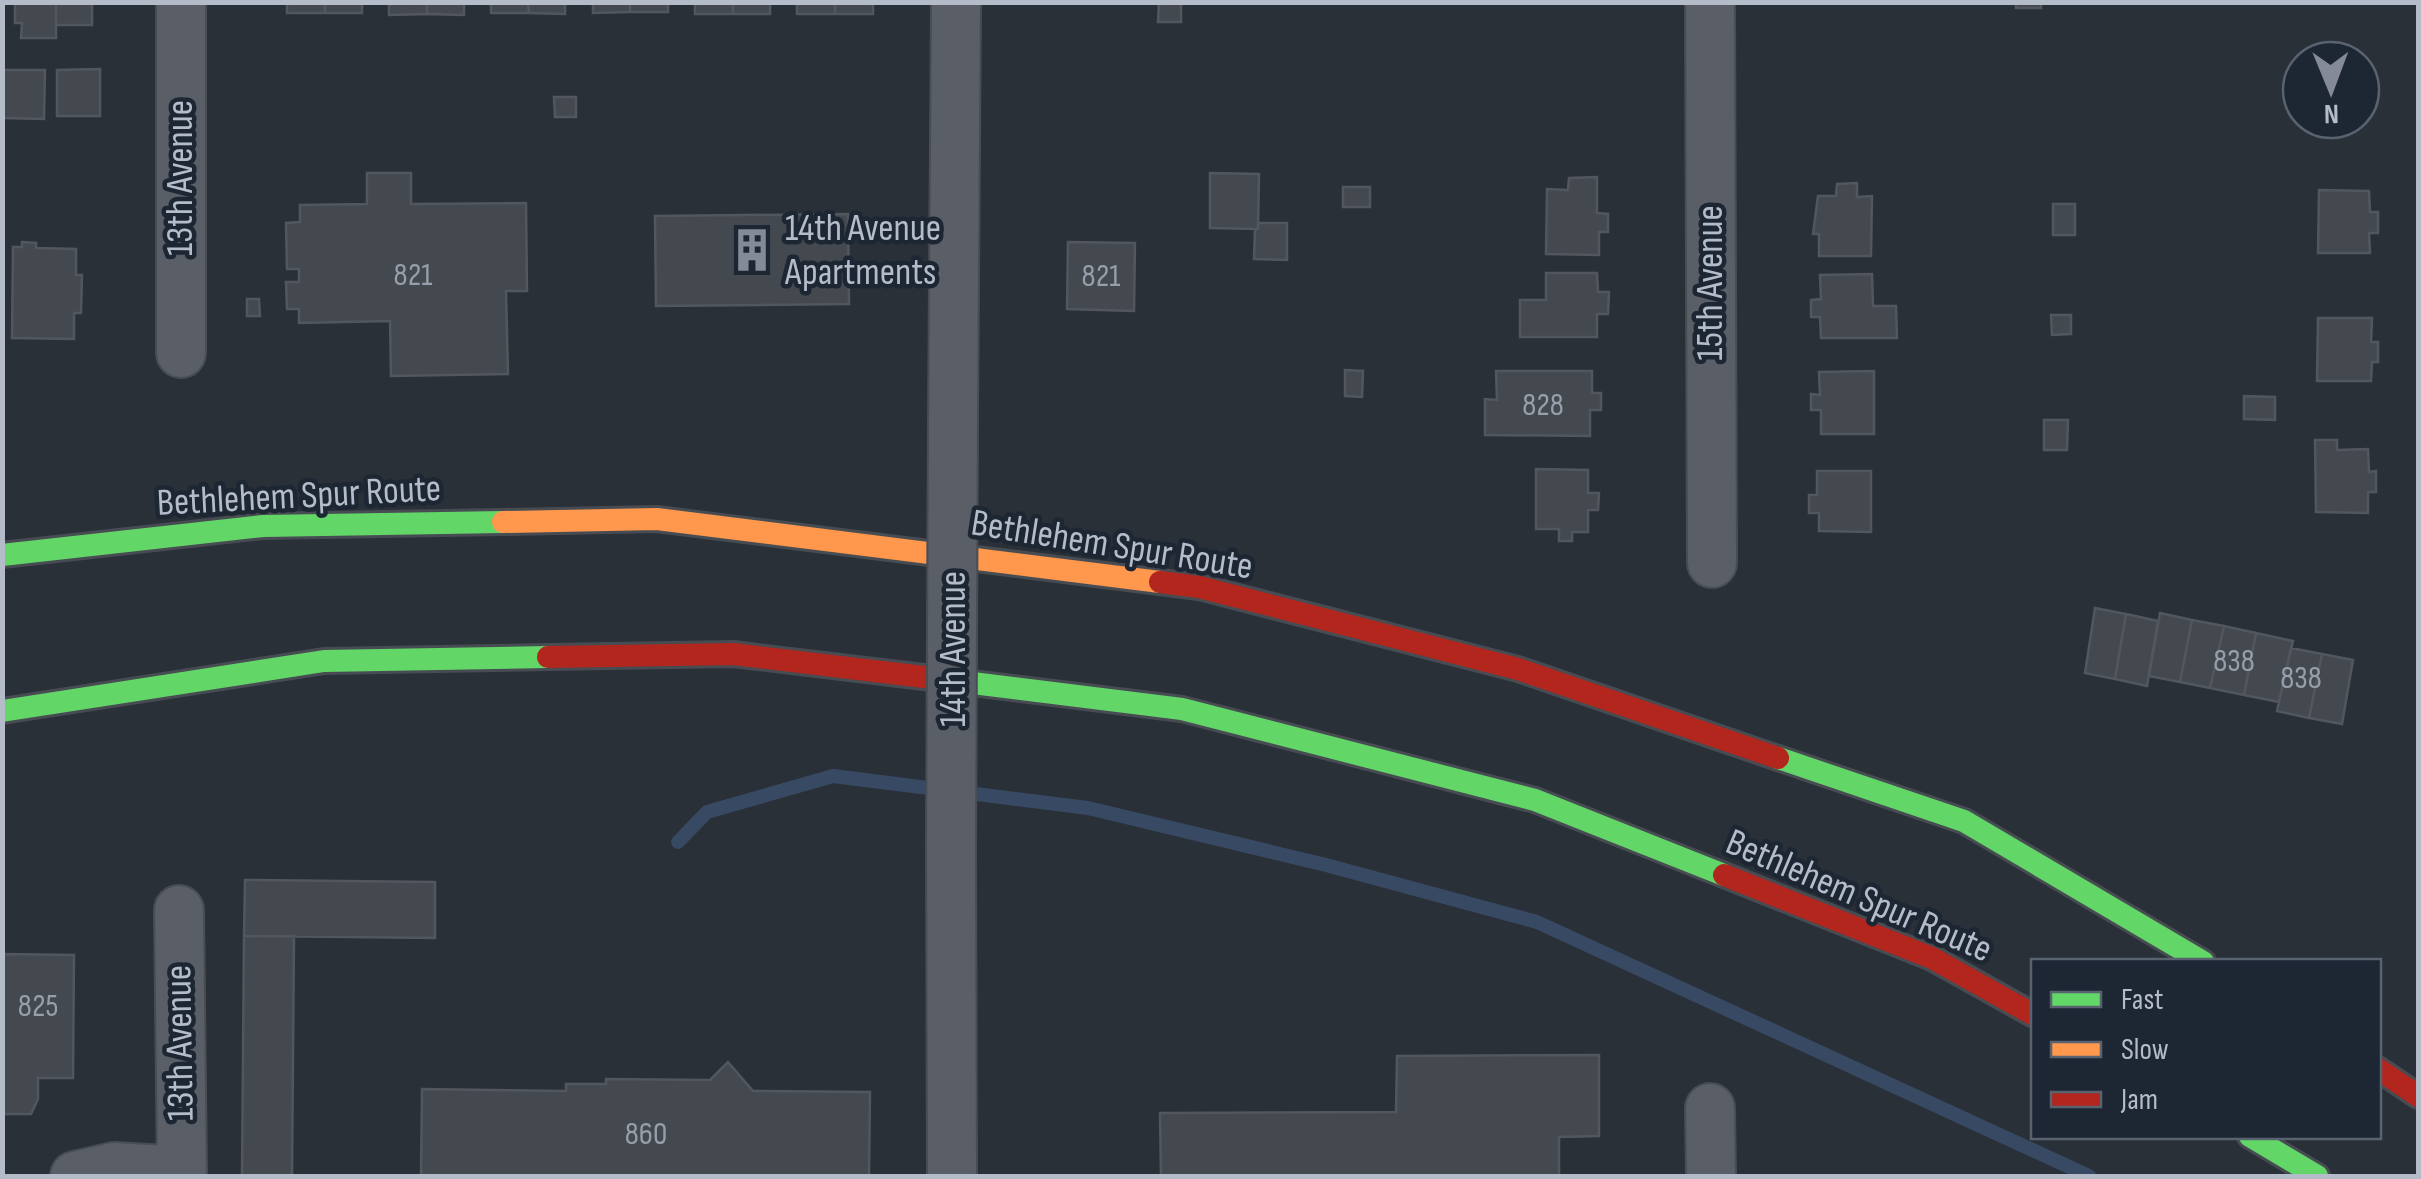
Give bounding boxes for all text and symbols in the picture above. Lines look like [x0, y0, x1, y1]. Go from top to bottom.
north arrow [2281, 40, 2381, 140]
text: N [2324, 97, 2339, 130]
street label: 13th Avenue [158, 100, 203, 256]
street label: 15th Avenue [1688, 205, 1733, 361]
place label: 14th Avenue Apartments [784, 206, 941, 295]
building icon: 14th Avenue Apartments [728, 226, 776, 274]
house number: 821 [394, 256, 432, 295]
house number: 821 [1082, 257, 1120, 296]
house number: 828 [1522, 386, 1564, 425]
street label: Bethlehem Spur Route [156, 466, 442, 526]
street label: Bethlehem Spur Route [968, 501, 1256, 589]
street label: 14th Avenue [931, 571, 976, 727]
house number: 838 [2213, 642, 2255, 681]
house number: 838 [2280, 659, 2322, 698]
street label: Bethlehem Spur Route [1719, 820, 1999, 972]
legend [2031, 959, 2381, 1139]
street label: 13th Avenue [156, 965, 204, 1121]
text: Fast [2121, 982, 2163, 1018]
house number: 825 [18, 987, 58, 1026]
text: Slow [2121, 1032, 2169, 1068]
text: Jam [2120, 1082, 2158, 1118]
house number: 860 [625, 1115, 667, 1154]

